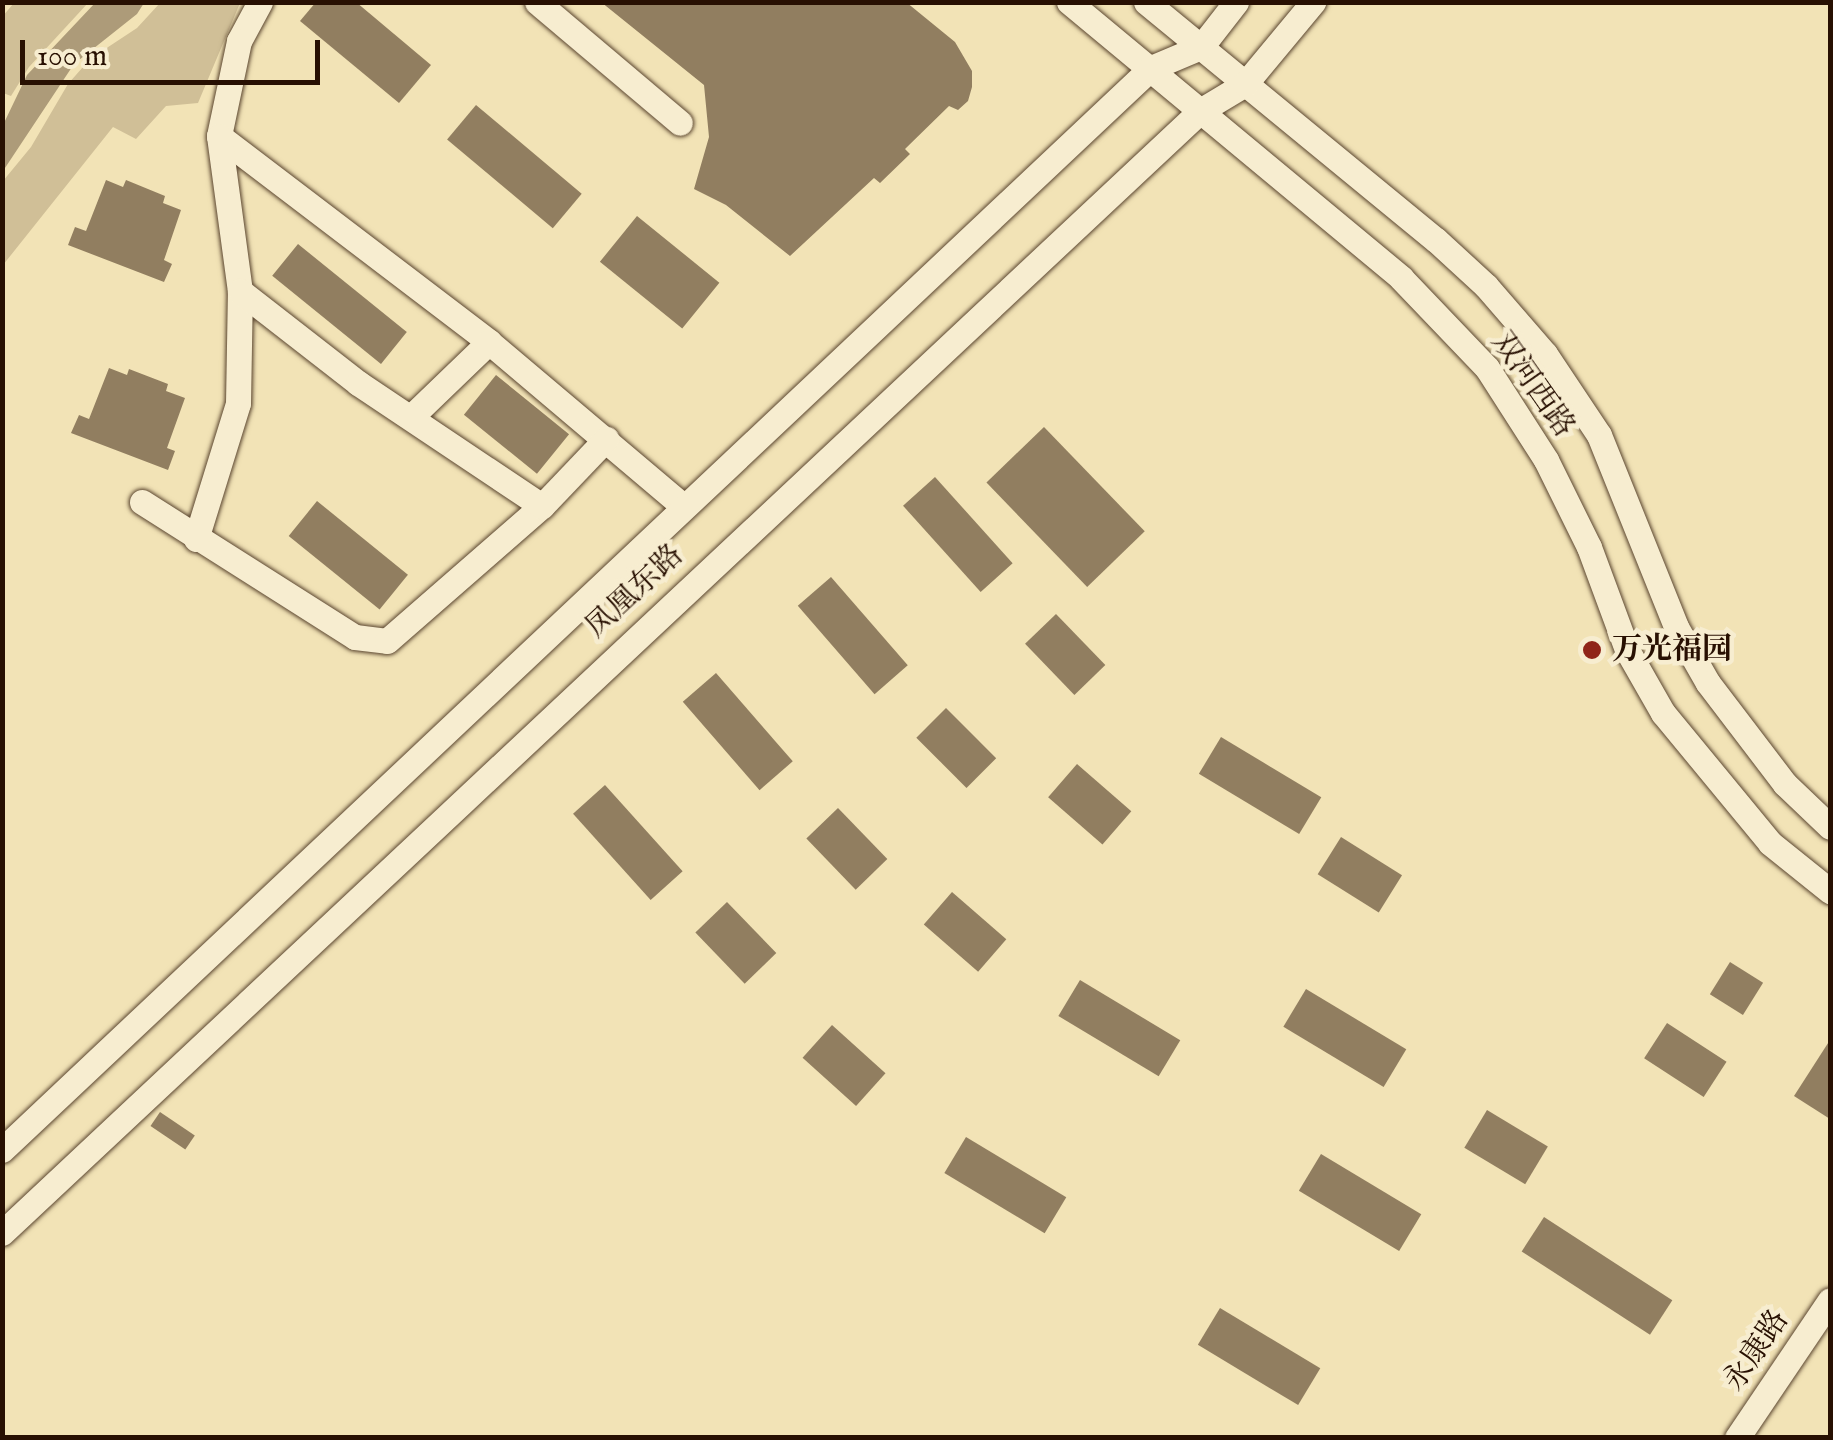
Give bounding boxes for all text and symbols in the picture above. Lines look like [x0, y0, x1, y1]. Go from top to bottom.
scale bar [25, 20, 325, 82]
text: 100 m [37, 38, 107, 76]
street label: 双河西路 [1483, 326, 1581, 444]
street label: 凤凰东路 [579, 538, 691, 646]
place label: 万光福园 [1612, 632, 1732, 668]
marker: 万光福园 [1581, 639, 1603, 661]
street label: 永康路 [1717, 1304, 1797, 1398]

